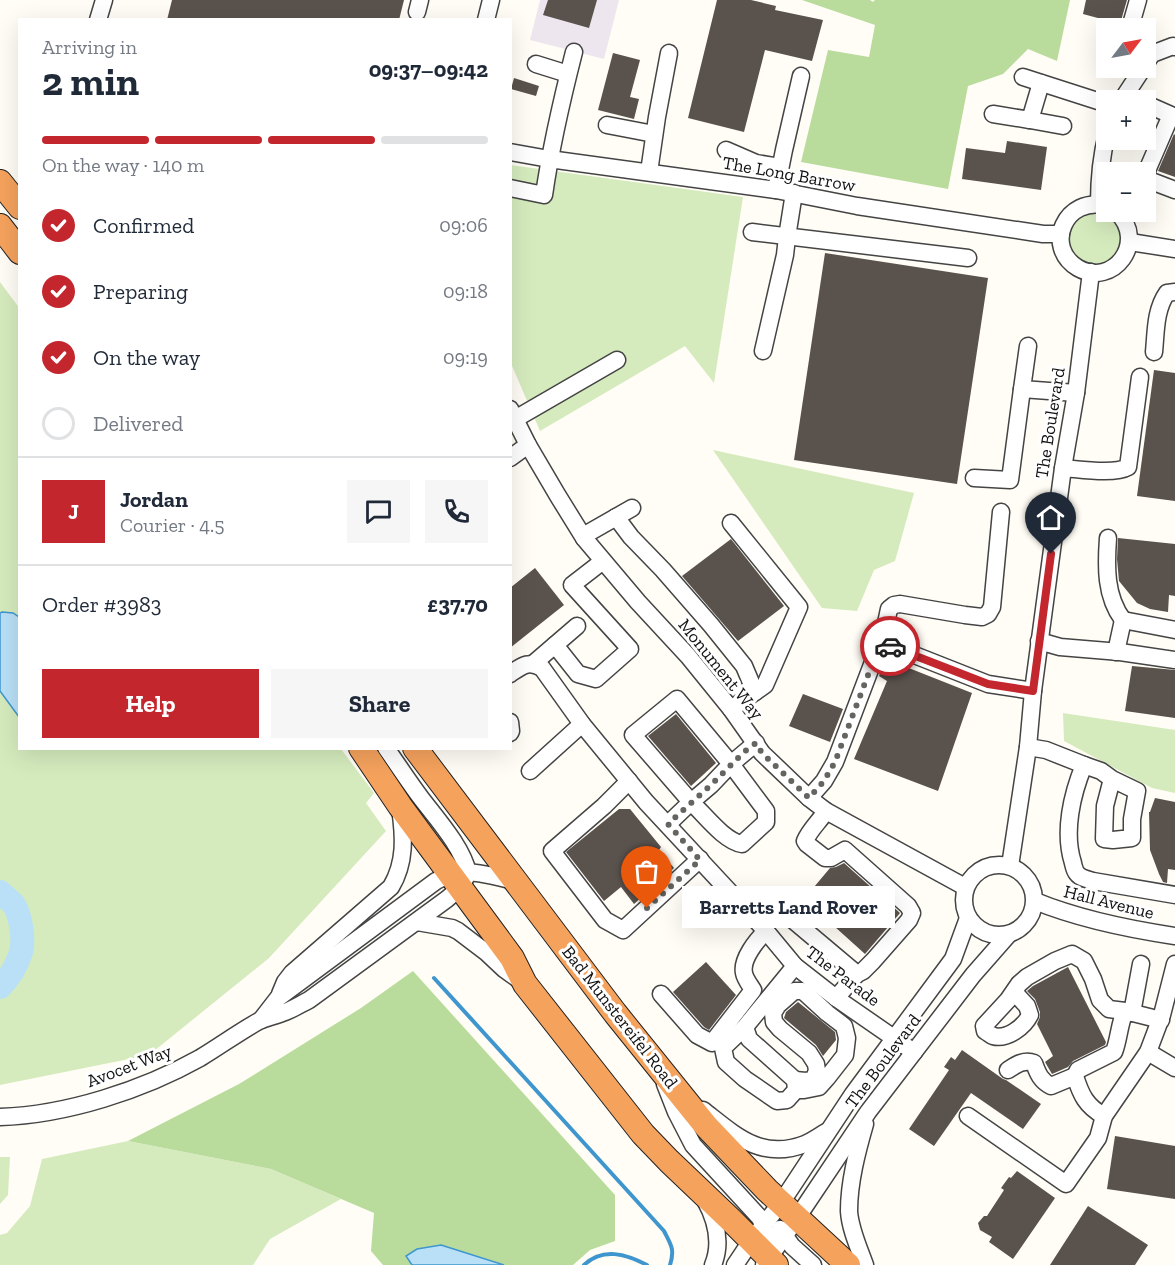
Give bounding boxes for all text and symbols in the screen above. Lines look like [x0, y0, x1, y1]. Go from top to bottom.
north arrow [1096, 18, 1156, 78]
map controls [1096, 18, 1156, 222]
text: Arriving in [42, 35, 137, 59]
text: 09:37–09:42 [369, 56, 488, 83]
text: 2 min [42, 58, 139, 105]
button: + [1096, 90, 1156, 150]
street label: The Long Barrow [721, 151, 857, 197]
text: On the way · 140 m [42, 153, 204, 177]
button: − [1096, 162, 1156, 222]
icon: check [42, 209, 75, 242]
text: Confirmed [93, 212, 194, 239]
text: 09:06 [439, 213, 488, 237]
icon: check [42, 275, 75, 308]
text: Preparing [93, 278, 188, 305]
text: 09:18 [443, 279, 488, 303]
icon: check [42, 341, 75, 374]
text: On the way [93, 344, 200, 371]
text: 09:19 [443, 345, 488, 369]
street label: The Boulevard [1030, 366, 1070, 480]
text: Delivered [93, 410, 183, 437]
button: chat [347, 480, 410, 543]
button: phone [425, 480, 488, 543]
text: Jordan [120, 486, 188, 513]
pin [1025, 492, 1076, 554]
text: J [68, 498, 79, 525]
icon: home [1034, 501, 1067, 534]
text: Courier · 4.5 [120, 513, 225, 537]
text: Order #3983 [42, 591, 162, 618]
text: £37.70 [427, 591, 488, 618]
street label: Monument Way [674, 614, 769, 724]
courier [860, 616, 920, 676]
icon: car [874, 630, 907, 663]
button: Help [42, 669, 259, 738]
button: Share [271, 669, 488, 738]
pin [621, 846, 672, 908]
icon: bag [630, 855, 663, 888]
street label: Hall Avenue [1062, 880, 1156, 924]
callout: Barretts Land Rover [683, 887, 896, 929]
text: Barretts Land Rover [699, 895, 878, 919]
street label: Bad Munstereifel Road [557, 941, 683, 1093]
street label: The Parade [802, 941, 884, 1011]
street label: The Boulevard [840, 1009, 926, 1112]
street label: Avocet Way [83, 1039, 175, 1092]

